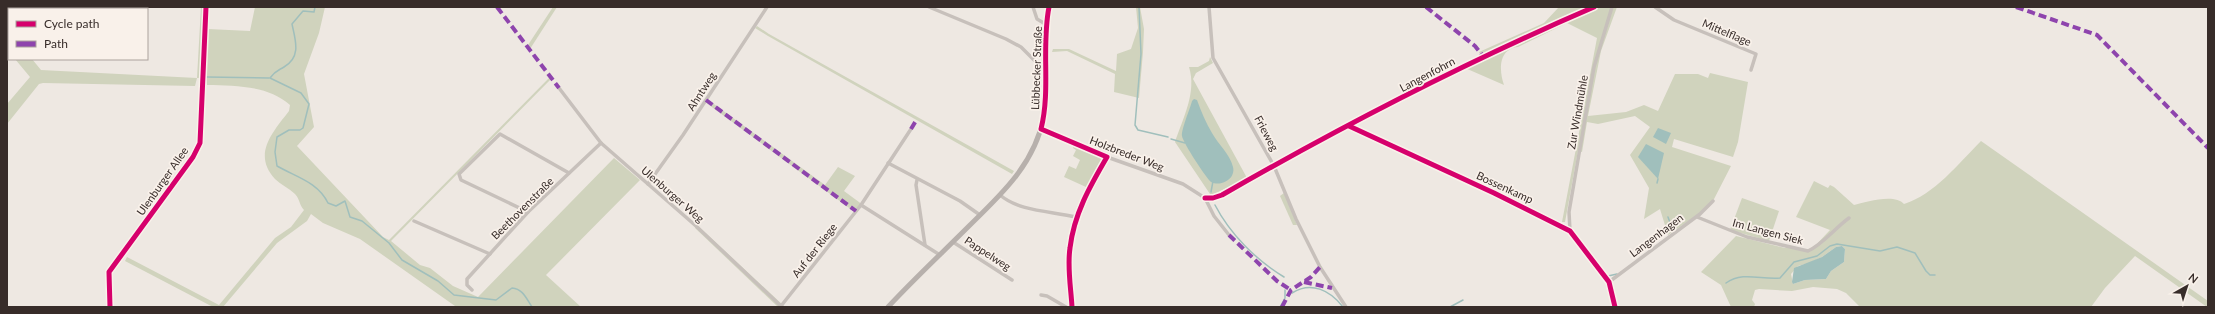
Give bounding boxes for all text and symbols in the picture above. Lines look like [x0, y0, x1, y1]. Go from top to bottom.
legend [8, 8, 148, 60]
text: Cycle path [44, 16, 99, 31]
street label: Mittelflage [1700, 16, 1754, 48]
street label: Lübbecker Straße [1028, 26, 1044, 110]
text: Path [44, 36, 68, 51]
street label: Langenfohrn [1397, 54, 1457, 94]
street label: Ahntweg [684, 69, 718, 113]
street label: Zur Windmühle [1564, 74, 1590, 150]
street label: Frieweg [1252, 113, 1282, 153]
street label: Holzbreder Weg [1088, 133, 1166, 173]
street label: Ulenburger Allee [134, 144, 191, 218]
street label: Ulenburger Weg [639, 163, 707, 225]
street label: Bossenkamp [1475, 168, 1535, 206]
street label: Beethovenstraße [488, 174, 556, 242]
street label: Langenhagen [1627, 211, 1685, 259]
street label: Im Langen Siek [1731, 215, 1805, 247]
street label: Auf der Riege [789, 220, 839, 280]
street label: Pappelweg [962, 233, 1014, 273]
north arrow [2167, 266, 2207, 306]
text: N [2186, 270, 2201, 286]

